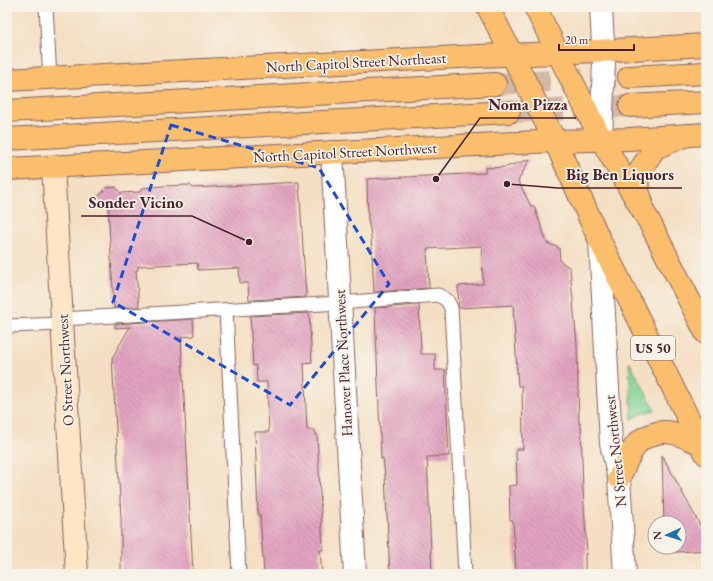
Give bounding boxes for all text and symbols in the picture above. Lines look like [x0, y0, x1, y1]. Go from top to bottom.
scale bar [559, 26, 634, 52]
text: 20 m [565, 32, 589, 48]
street label: North Capitol Street Northeast [265, 48, 447, 76]
callout: Noma Pizza [480, 90, 576, 118]
text: Noma Pizza [488, 94, 569, 115]
street label: North Capitol Street Northwest [253, 138, 438, 166]
callout: Big Ben Liquors [558, 160, 682, 188]
text: Big Ben Liquors [566, 164, 674, 185]
callout: Sonder Vicino [81, 188, 192, 216]
text: Sonder Vicino [89, 192, 183, 213]
street label: Hanover Place Northwest [330, 289, 356, 437]
street label: O Street Northwest [53, 313, 77, 426]
road number: US 50 [631, 336, 675, 360]
street label: N Street Northwest [600, 394, 630, 508]
north arrow [647, 515, 687, 555]
text: N [650, 531, 664, 540]

